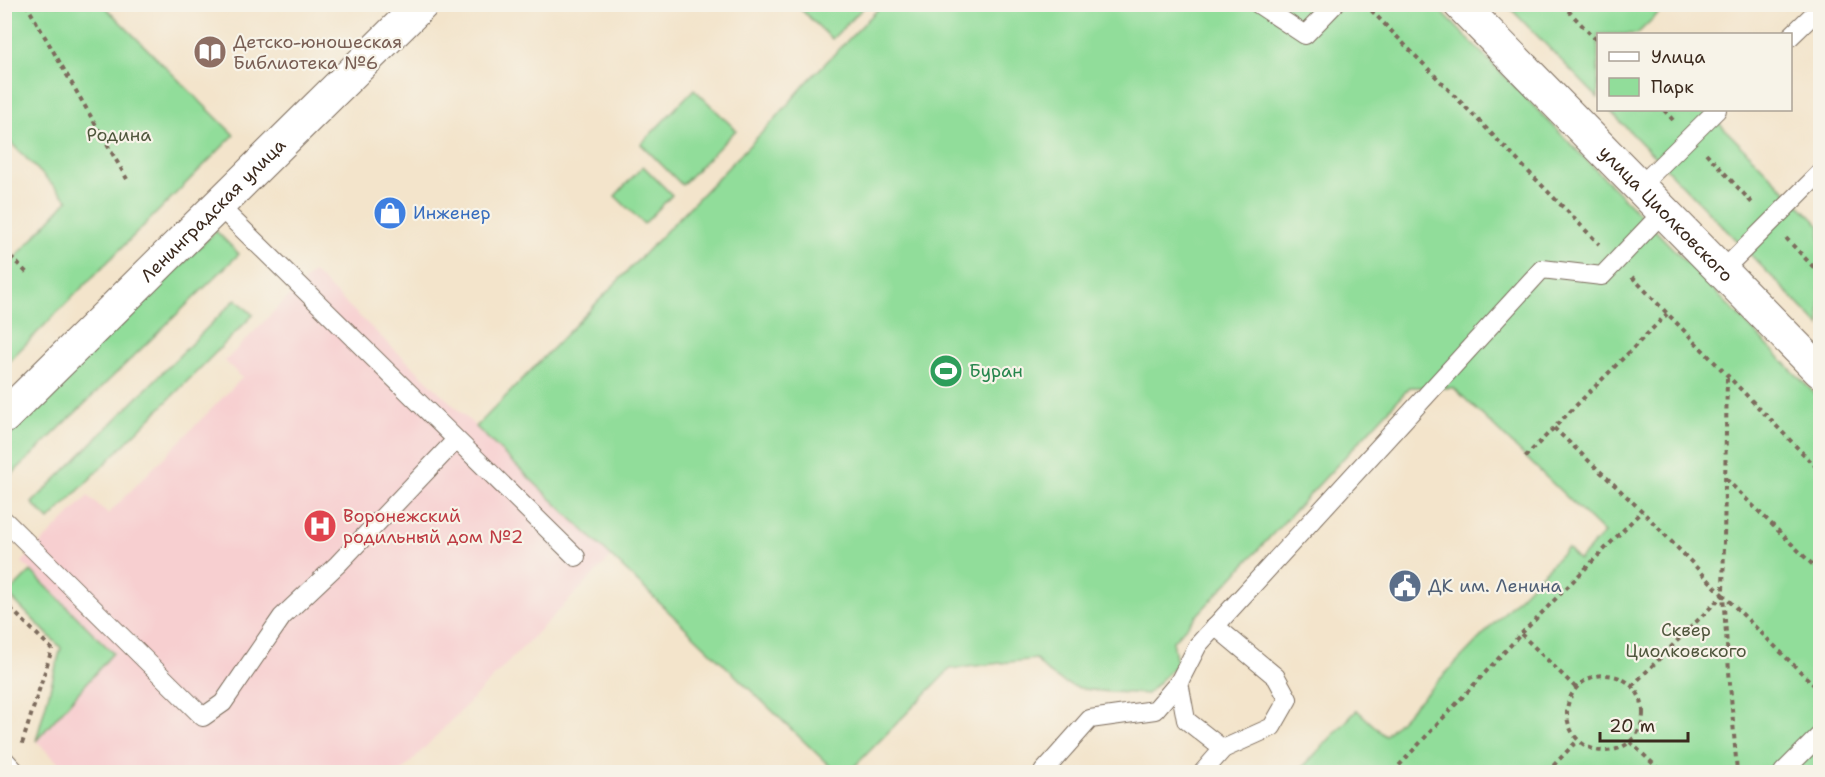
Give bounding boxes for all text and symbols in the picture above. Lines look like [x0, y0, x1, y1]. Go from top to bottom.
place label: Детско-юношеская Библиотека №6 [233, 30, 402, 75]
legend [1597, 33, 1792, 111]
library icon: Детско-юношеская Библиотека №6 [192, 34, 228, 70]
text: Улица [1651, 45, 1705, 69]
text: Парк [1651, 75, 1694, 99]
park label: Родина [87, 123, 151, 147]
street label: Ленинградская улица [135, 133, 291, 288]
street label: улица Циолковского [1594, 140, 1738, 287]
shop icon: Инженер [372, 195, 408, 231]
place label: Инженер [413, 201, 491, 225]
sports icon: Буран [928, 353, 964, 389]
place label: Буран [969, 359, 1023, 383]
place label: Воронежский родильный дом №2 [343, 504, 523, 549]
hospital icon: Воронежский родильный дом №2 [302, 508, 338, 544]
public building icon: ДК им. Ленина [1387, 568, 1423, 604]
place label: ДК им. Ленина [1428, 574, 1562, 598]
park label: Сквер Циолковского [1625, 618, 1747, 663]
scale bar [1600, 705, 1688, 743]
text: 20 m [1609, 714, 1655, 738]

